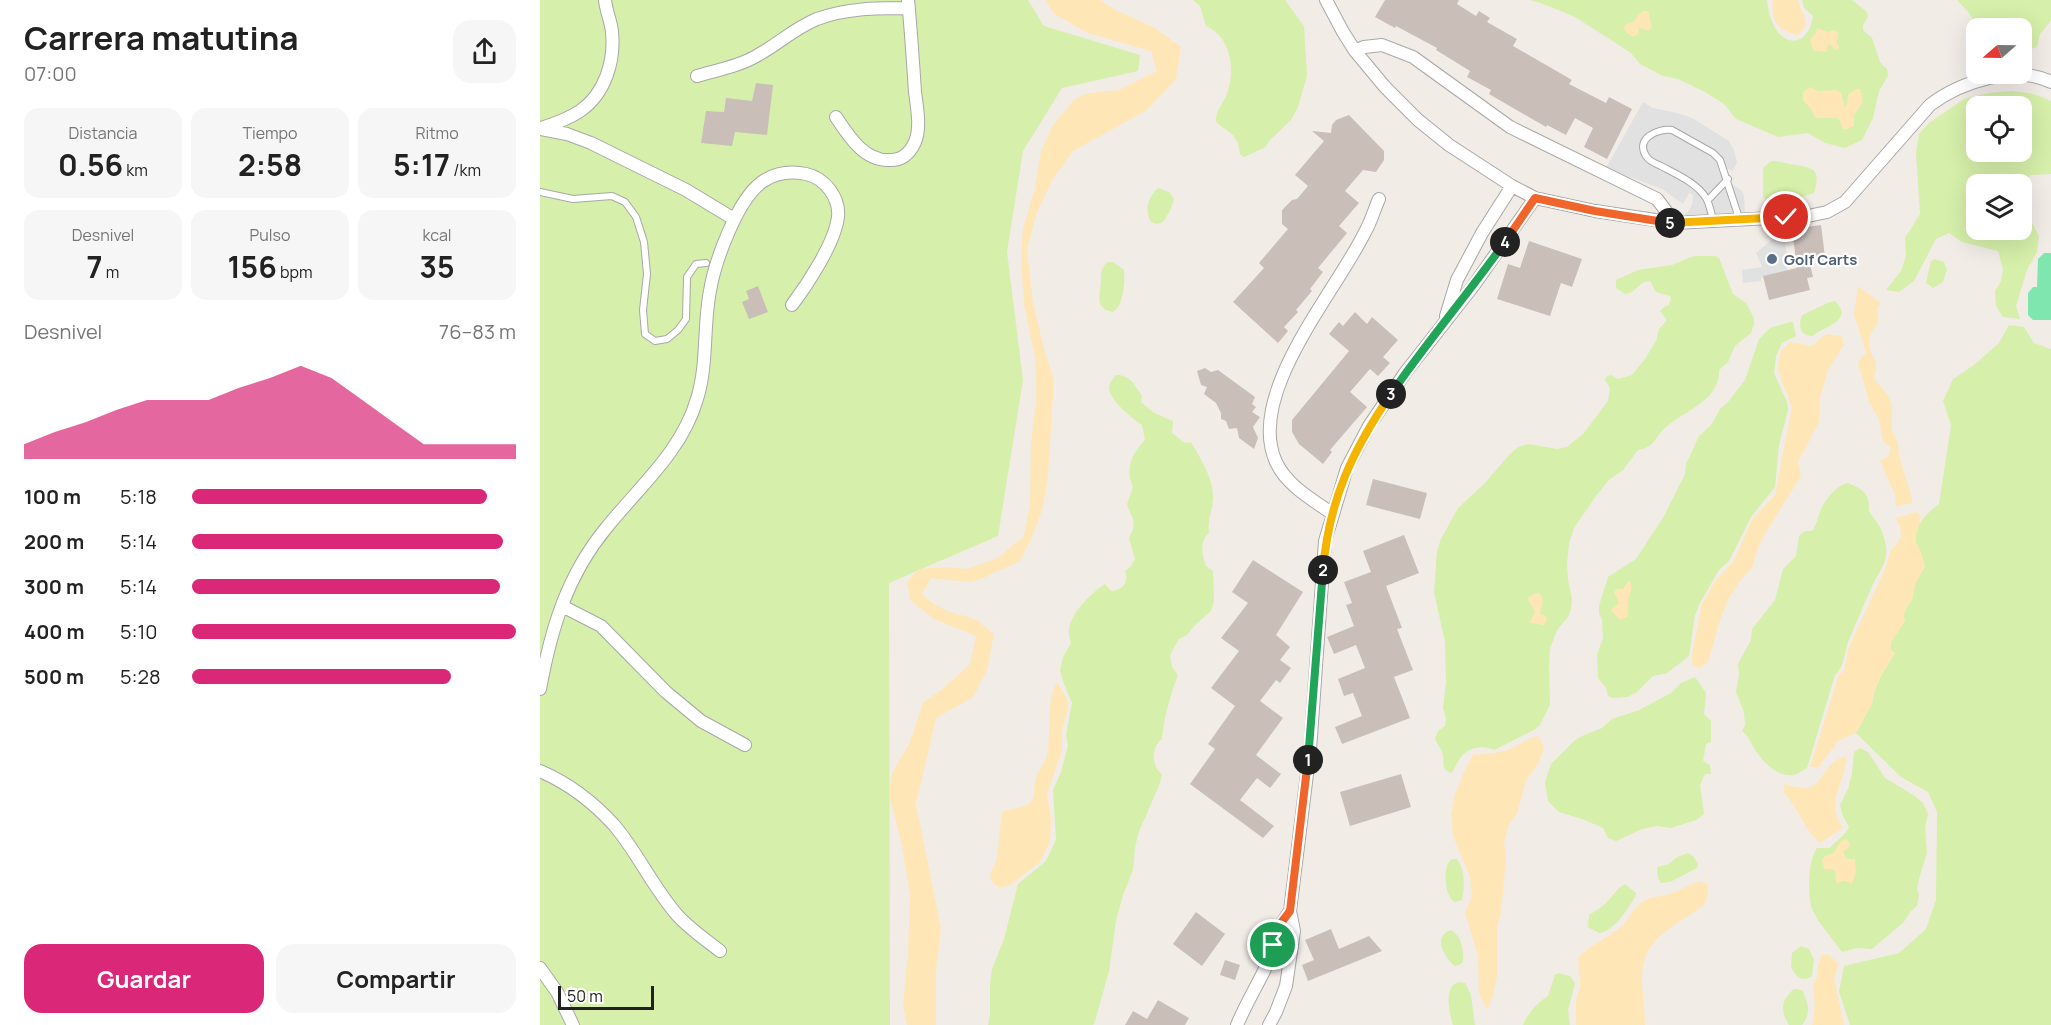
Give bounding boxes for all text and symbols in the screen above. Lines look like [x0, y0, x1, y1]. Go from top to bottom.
text: Carrera matutina [24, 15, 298, 60]
north arrow [1966, 18, 2032, 84]
map controls [1966, 18, 2032, 240]
button: share [453, 20, 516, 83]
text: 07:00 [24, 60, 77, 87]
button: locate [1966, 96, 2032, 162]
text: Distancia [69, 122, 137, 144]
text: Tiempo [243, 122, 297, 144]
text: Ritmo [415, 122, 459, 144]
text: 0.56 [58, 144, 123, 185]
text: 2:58 [238, 144, 302, 185]
text: 5:17 [393, 144, 450, 185]
text: km [123, 159, 148, 181]
text: /km [450, 159, 481, 181]
button: layers [1966, 174, 2032, 240]
pin [1760, 191, 1811, 242]
icon: check [1769, 200, 1802, 233]
pin: 5 [1655, 208, 1685, 238]
text: 5 [1665, 212, 1675, 234]
text: Desnivel [72, 224, 134, 246]
text: Pulso [250, 224, 290, 246]
text: kcal [422, 224, 452, 246]
pin: 4 [1490, 227, 1520, 257]
text: 4 [1500, 231, 1510, 253]
text: 7 [87, 246, 103, 287]
text: 156 [227, 246, 277, 287]
text: 35 [419, 246, 455, 287]
place label: Golf Carts [1784, 249, 1857, 270]
marker: Golf Carts [1765, 252, 1779, 266]
text: m [103, 261, 119, 283]
text: bpm [277, 261, 313, 283]
text: Desnivel [24, 318, 102, 345]
text: 76–83 m [439, 318, 516, 345]
pin: 3 [1376, 379, 1406, 409]
text: 3 [1386, 383, 1396, 405]
text: 100 m [24, 483, 81, 510]
text: 5:18 [120, 483, 157, 510]
text: 200 m [24, 528, 84, 555]
text: 5:14 [120, 528, 157, 555]
pin: 2 [1308, 555, 1338, 585]
text: 2 [1318, 559, 1328, 581]
text: 300 m [24, 573, 84, 600]
text: 5:14 [120, 573, 157, 600]
text: 400 m [24, 618, 84, 645]
text: 5:10 [120, 618, 158, 645]
text: 500 m [24, 663, 84, 690]
text: 5:28 [120, 663, 161, 690]
pin: 1 [1293, 745, 1323, 775]
text: 1 [1304, 749, 1312, 771]
pin [1247, 919, 1298, 970]
icon: arrive [1256, 928, 1289, 961]
button: Guardar [24, 944, 264, 1013]
button: Compartir [276, 944, 516, 1013]
scale bar [558, 983, 654, 1010]
text: 50 m [567, 985, 603, 1007]

